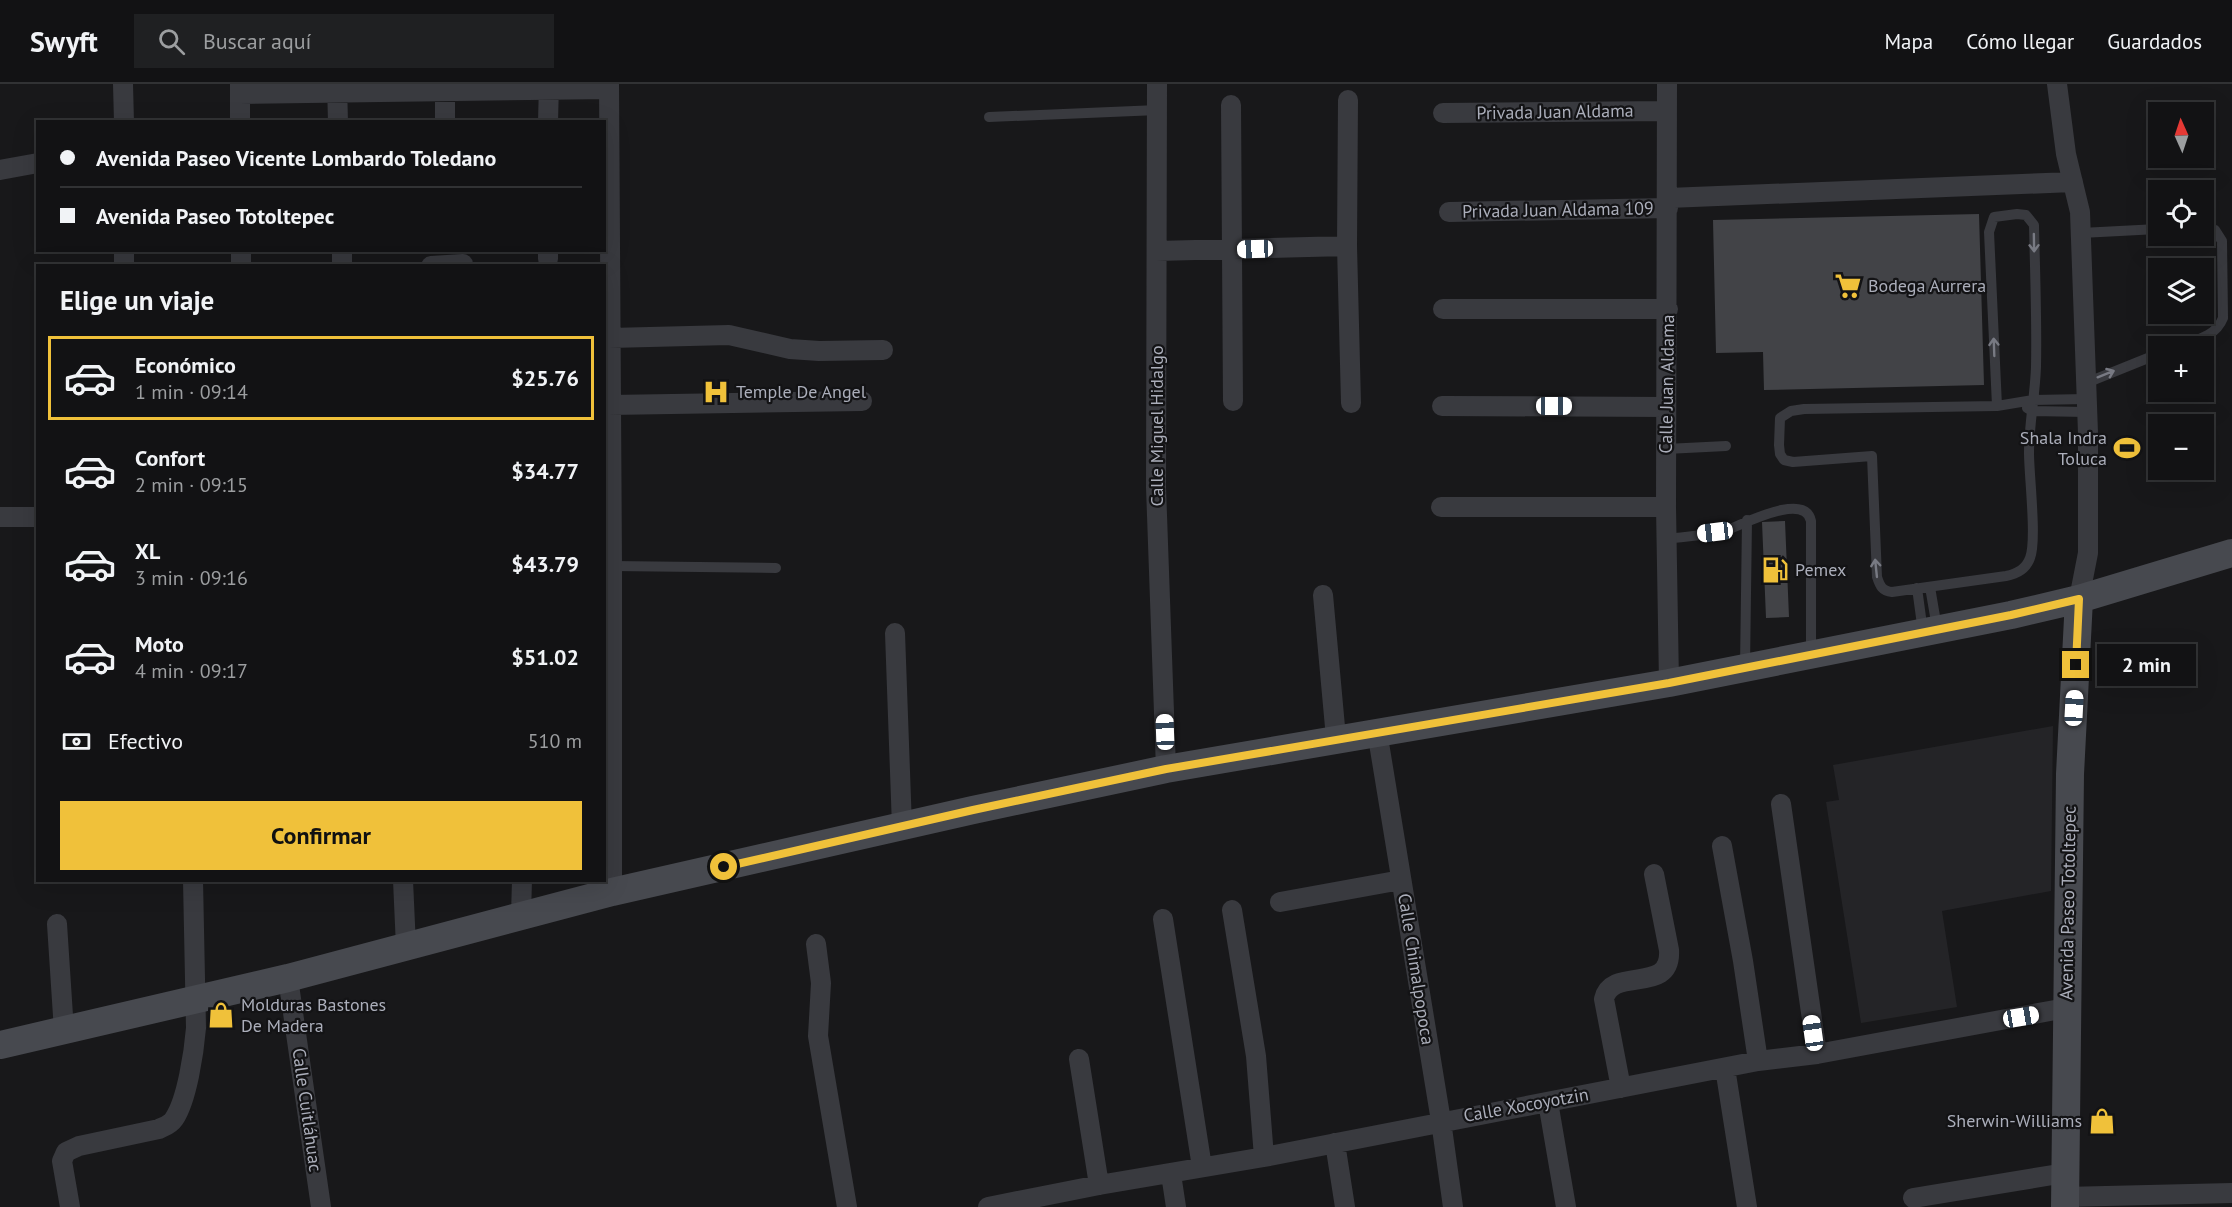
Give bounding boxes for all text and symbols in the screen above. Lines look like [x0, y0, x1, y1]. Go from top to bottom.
search box [134, 14, 554, 68]
text: Swyft [30, 23, 98, 60]
icon: search [155, 25, 188, 58]
text: Buscar aquí [203, 27, 312, 55]
text: Mapa [1884, 28, 1933, 55]
text: Cómo llegar [1966, 28, 2074, 55]
text: Guardados [2107, 28, 2202, 55]
street label: Privada Juan Aldama [1476, 99, 1634, 124]
north arrow [2148, 102, 2214, 168]
map controls [2148, 102, 2214, 480]
text: Avenida Paseo Vicente Lombardo Toledano [96, 144, 496, 172]
button: locate [2148, 180, 2214, 246]
street label: Privada Juan Aldama 109 [1462, 196, 1654, 223]
text: Avenida Paseo Totoltepec [96, 202, 334, 230]
one-way arrow [2028, 233, 2040, 253]
car [1237, 239, 1273, 259]
button: layers [2148, 258, 2214, 324]
supermarket icon: Bodega Aurrera [1833, 271, 1863, 301]
place label: Bodega Aurrera [1868, 274, 1986, 297]
text: Elige un viaje [60, 283, 214, 317]
street label: Calle Juan Aldama [1654, 314, 1679, 454]
button: + [2148, 336, 2214, 402]
one-way arrow [1989, 338, 2000, 358]
street label: Calle Miguel Hidalgo [1145, 345, 1168, 507]
icon: car [63, 351, 117, 405]
text: Económico [135, 351, 236, 379]
text: $25.76 [511, 364, 579, 392]
one-way arrow [2097, 368, 2115, 379]
hospital icon: Temple De Angel [701, 377, 731, 407]
text: 1 min · 09:14 [135, 379, 248, 405]
place label: Temple De Angel [736, 380, 867, 403]
car [1536, 397, 1572, 415]
button: − [2148, 414, 2214, 480]
place label: Shala Indra Toluca [2020, 426, 2107, 470]
sports icon: Shala Indra Toluca [2112, 433, 2142, 463]
icon: car [63, 444, 117, 498]
text: Confort [135, 444, 205, 472]
text: $34.77 [511, 457, 579, 485]
text: 2 min · 09:15 [135, 472, 248, 498]
car [1696, 521, 1734, 543]
icon: car [63, 537, 117, 591]
text: XL [135, 537, 160, 565]
text: $43.79 [511, 550, 579, 578]
fuel station icon: Pemex [1760, 555, 1790, 585]
place label: Pemex [1795, 558, 1846, 581]
one-way arrow [1870, 558, 1881, 578]
text: 3 min · 09:16 [135, 565, 248, 591]
icon: car [63, 630, 117, 684]
text: Moto [135, 630, 184, 658]
text: $51.02 [511, 643, 579, 671]
callout: 2 min [2097, 644, 2196, 686]
route end [2062, 651, 2089, 678]
text: 2 min [2122, 652, 2171, 678]
text: 4 min · 09:17 [135, 658, 248, 684]
car [2064, 690, 2084, 726]
car [1155, 714, 1175, 750]
icon: cash [60, 725, 93, 758]
text: Efectivo [108, 727, 183, 755]
text: 510 m [528, 728, 582, 754]
button: Confirmar [60, 801, 582, 870]
street label: Avenida Paseo Totoltepec [2054, 806, 2081, 1000]
route start [710, 853, 737, 880]
street label: Calle Chimalpopoca [1393, 892, 1440, 1046]
place label: Molduras Bastones De Madera [241, 993, 386, 1037]
shop icon: Molduras Bastones De Madera [206, 1000, 236, 1030]
car [2002, 1005, 2040, 1029]
car [1802, 1014, 1824, 1052]
street label: Calle Cuitláhuac [287, 1047, 328, 1173]
street label: Calle Xocoyotzin [1462, 1082, 1590, 1127]
shop icon: Sherwin-Williams [2087, 1106, 2117, 1136]
place label: Sherwin-Williams [1947, 1109, 2082, 1132]

